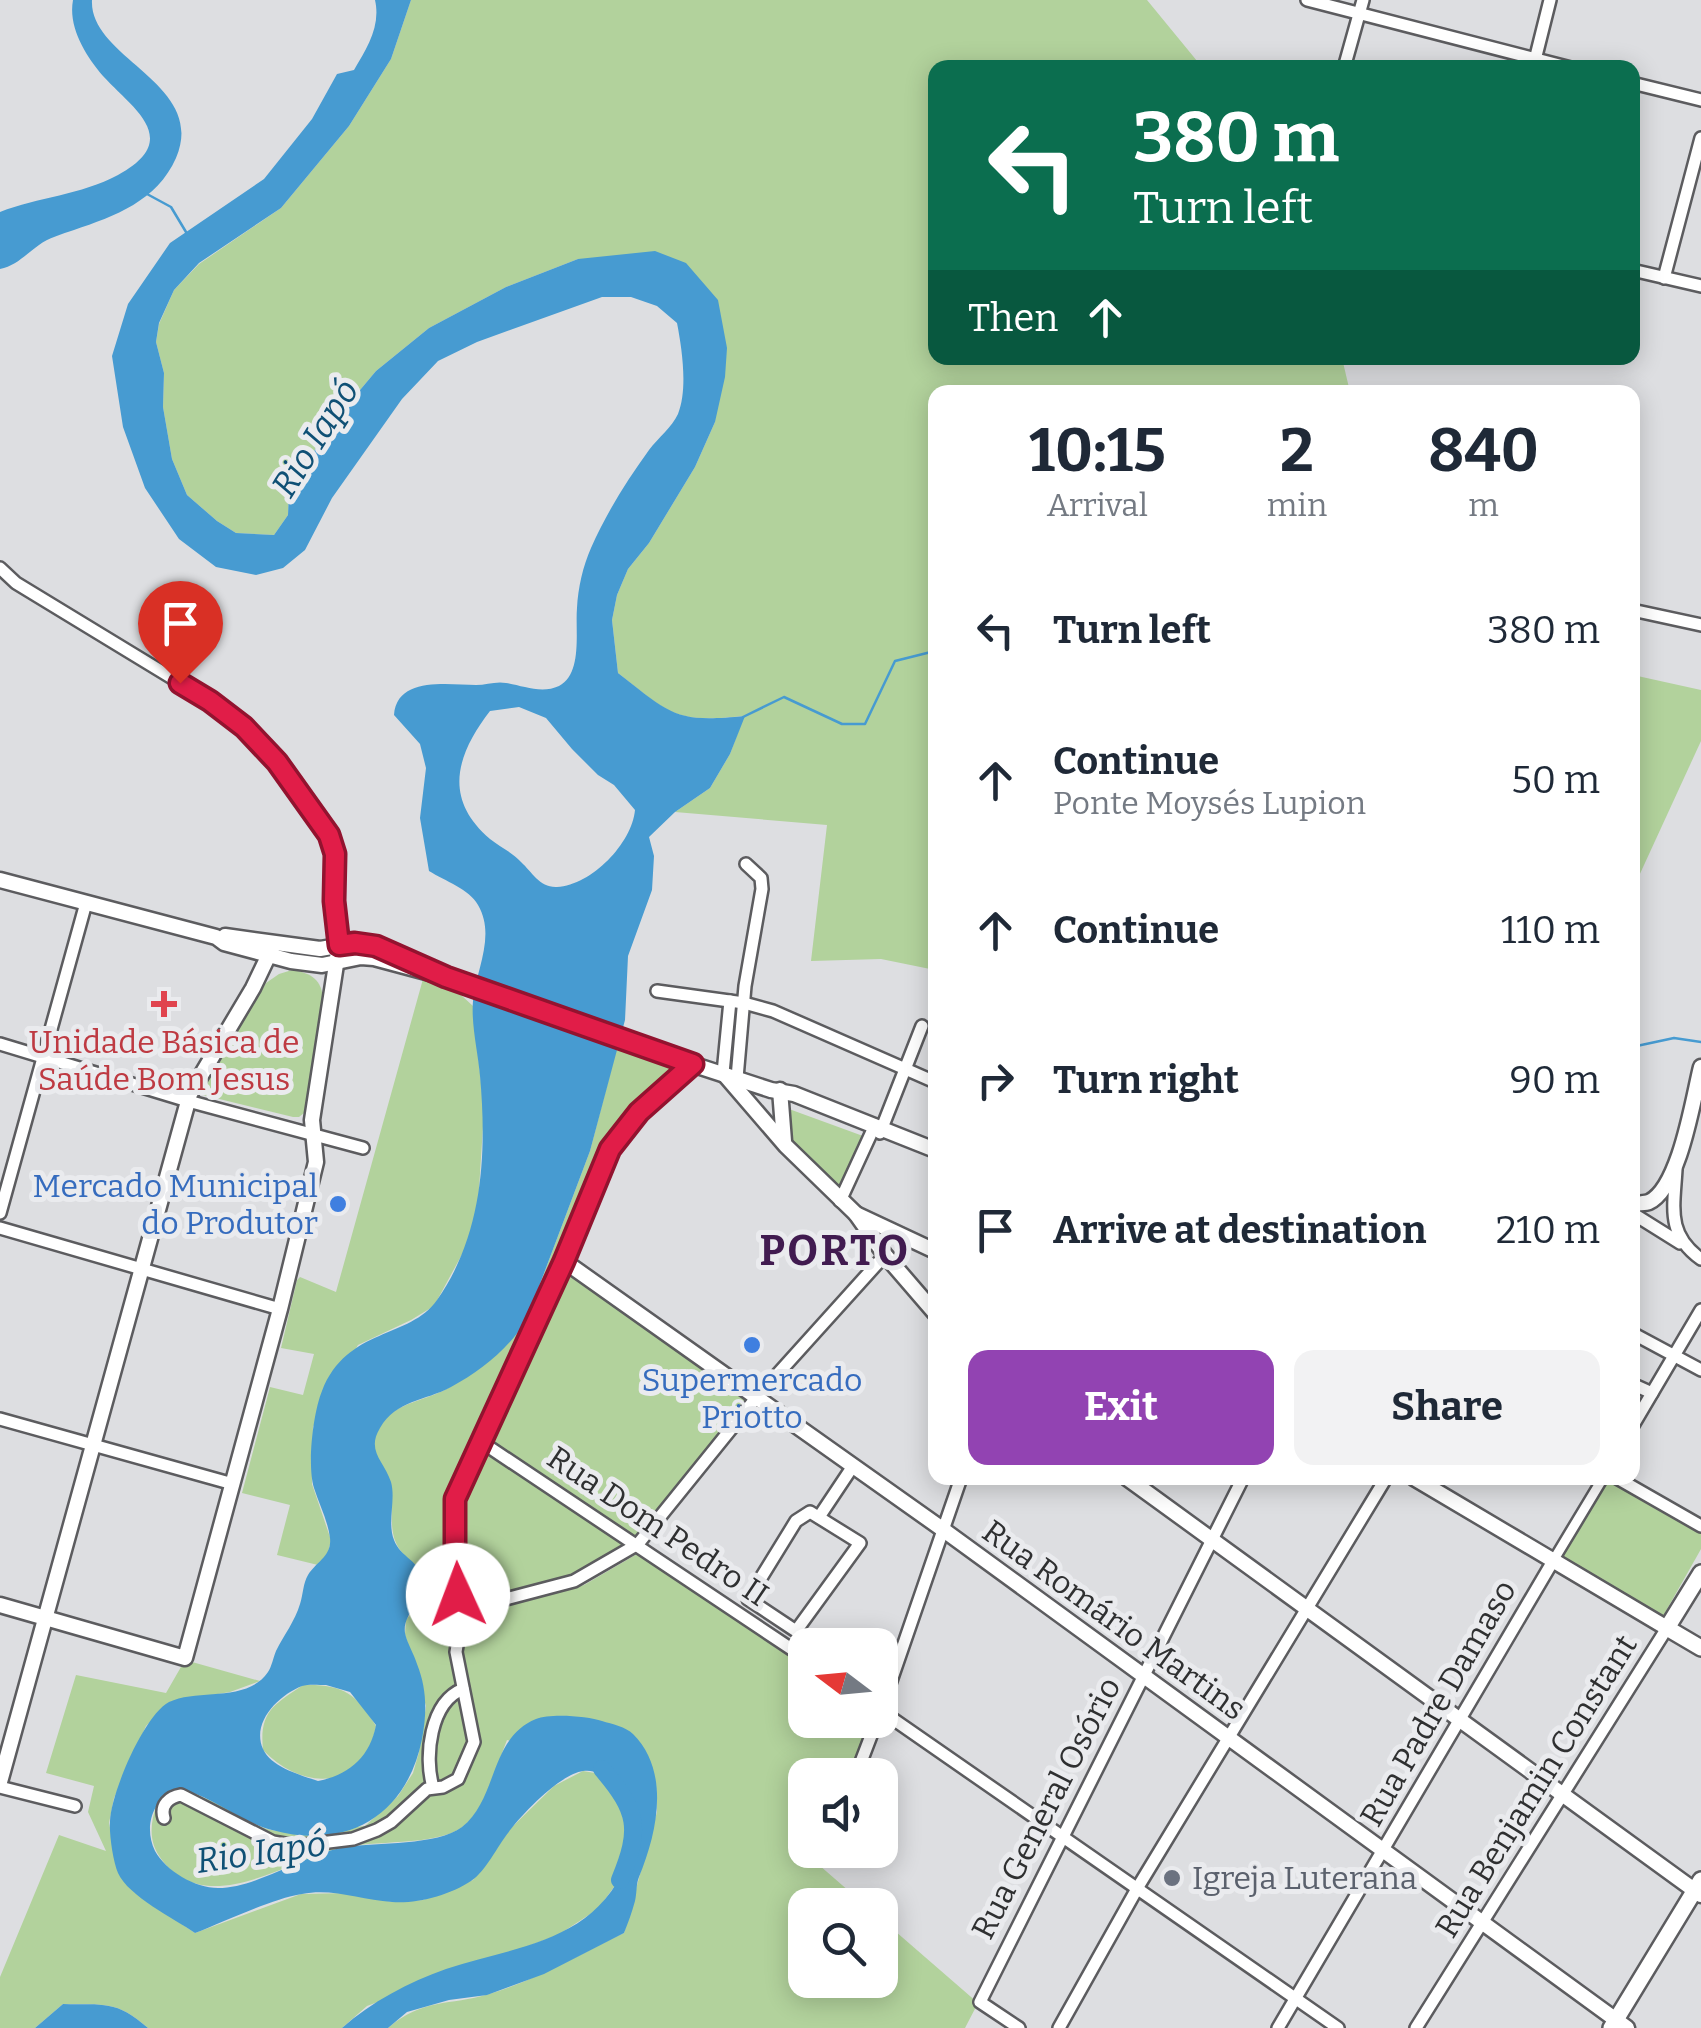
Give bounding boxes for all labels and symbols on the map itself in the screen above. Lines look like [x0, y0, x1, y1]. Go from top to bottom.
water label: Rio Iapó [263, 372, 367, 504]
pin [138, 581, 223, 684]
marker: Unidade Básica de Saúde Bom Jesus [151, 991, 177, 1017]
place label: Unidade Básica de Saúde Bom Jesus [28, 1023, 300, 1098]
place label: Mercado Municipal do Produtor [33, 1167, 318, 1242]
marker: Mercado Municipal do Produtor [327, 1193, 349, 1215]
district label: PORTO [759, 1226, 911, 1276]
marker: Supermercado Priotto [741, 1334, 763, 1356]
place label: Supermercado Priotto [642, 1361, 862, 1436]
street label: Rua Dom Pedro II [540, 1438, 776, 1614]
street label: Rua Romário Martins [975, 1512, 1253, 1728]
position arrow [406, 1543, 510, 1647]
street label: Rua Padre Damaso [1352, 1573, 1524, 1833]
street label: Rua Benjamin Constant [1427, 1627, 1645, 1944]
north arrow [788, 1628, 898, 1738]
street label: Rua General Osório [964, 1671, 1128, 1945]
water label: Rio Iapó [193, 1822, 329, 1882]
place label: Igreja Luterana [1192, 1859, 1417, 1897]
marker: Igreja Luterana [1161, 1867, 1183, 1889]

